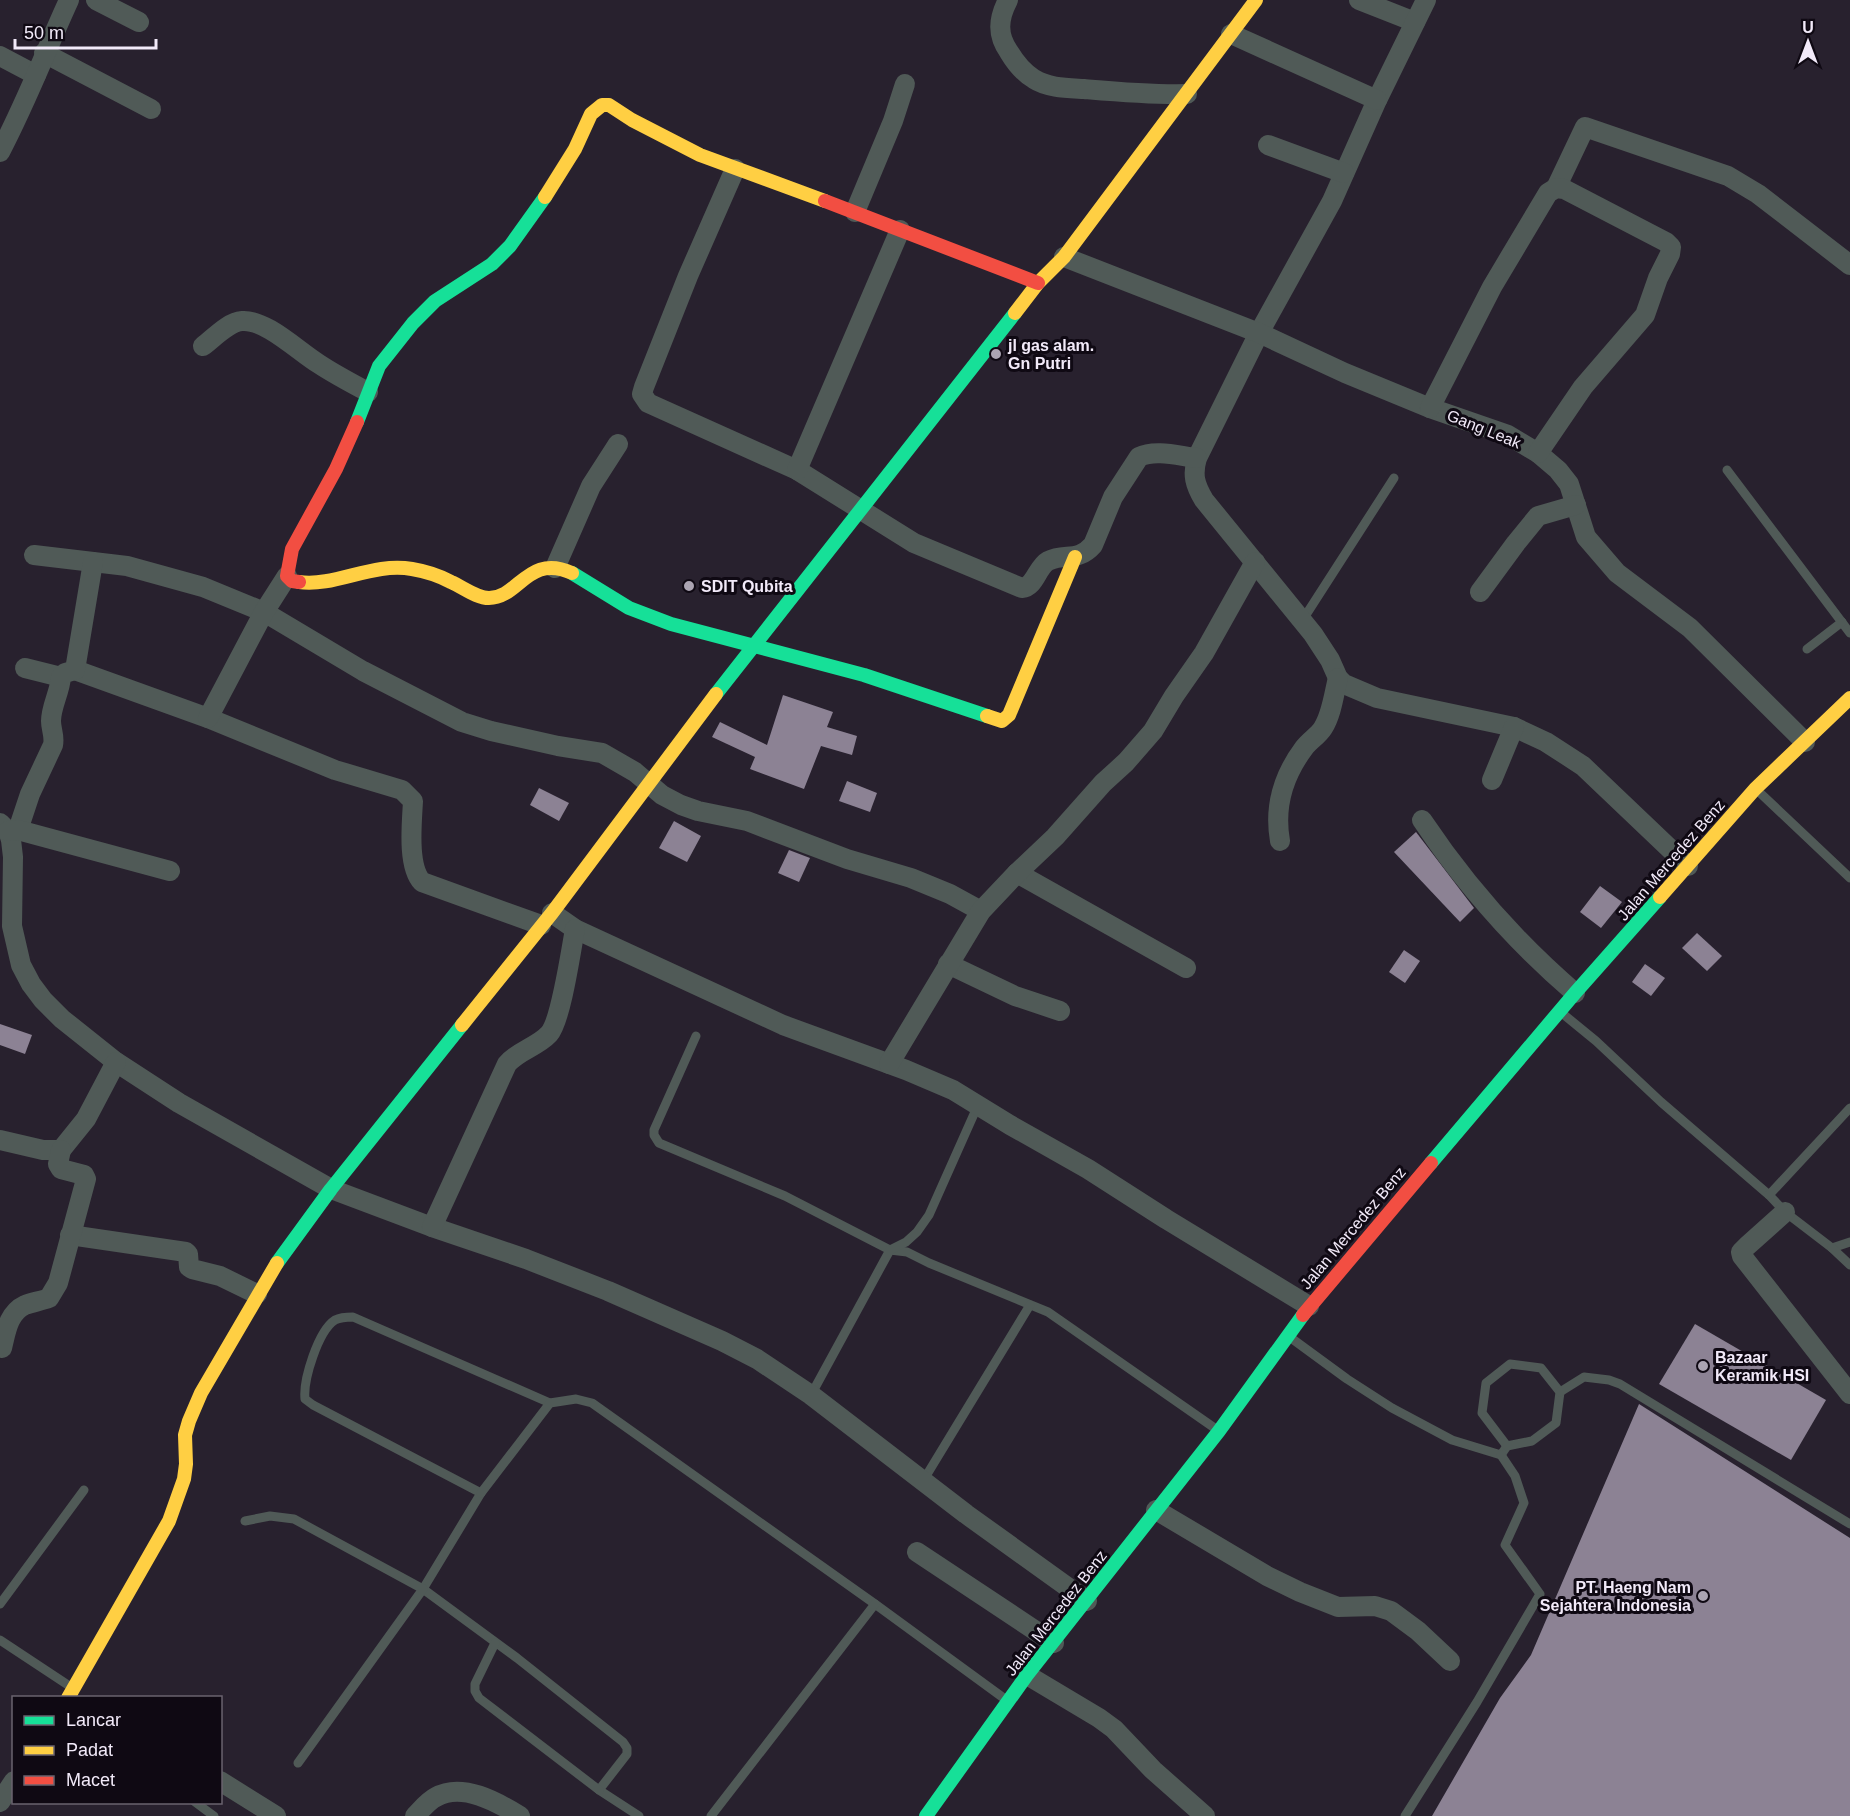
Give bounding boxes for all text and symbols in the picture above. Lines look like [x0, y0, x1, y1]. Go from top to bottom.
scale bar [15, 12, 156, 50]
north arrow [1778, 12, 1838, 72]
text: U [1802, 19, 1814, 36]
text: 50 m [24, 23, 64, 43]
place label: jl gas alam. Gn Putri [1007, 337, 1094, 372]
marker: jl gas alam. Gn Putri [989, 347, 1003, 361]
street label: Gang Leak [1445, 406, 1524, 452]
place label: SDIT Qubita [701, 578, 793, 595]
marker: SDIT Qubita [682, 579, 696, 593]
street label: Jalan Mercedez Benz [1614, 796, 1728, 924]
street label: Jalan Mercedez Benz [1297, 1164, 1409, 1292]
place label: Bazaar Keramik HSI [1715, 1349, 1809, 1384]
marker: Bazaar Keramik HSI [1696, 1359, 1710, 1373]
street label: Jalan Mercedez Benz [1002, 1547, 1110, 1679]
place label: PT. Haeng Nam Sejahtera Indonesia [1540, 1579, 1691, 1614]
marker: PT. Haeng Nam Sejahtera Indonesia [1696, 1589, 1710, 1603]
legend [12, 1696, 222, 1804]
text: Lancar [66, 1710, 121, 1730]
text: Padat [66, 1740, 113, 1760]
text: Macet [66, 1770, 115, 1790]

